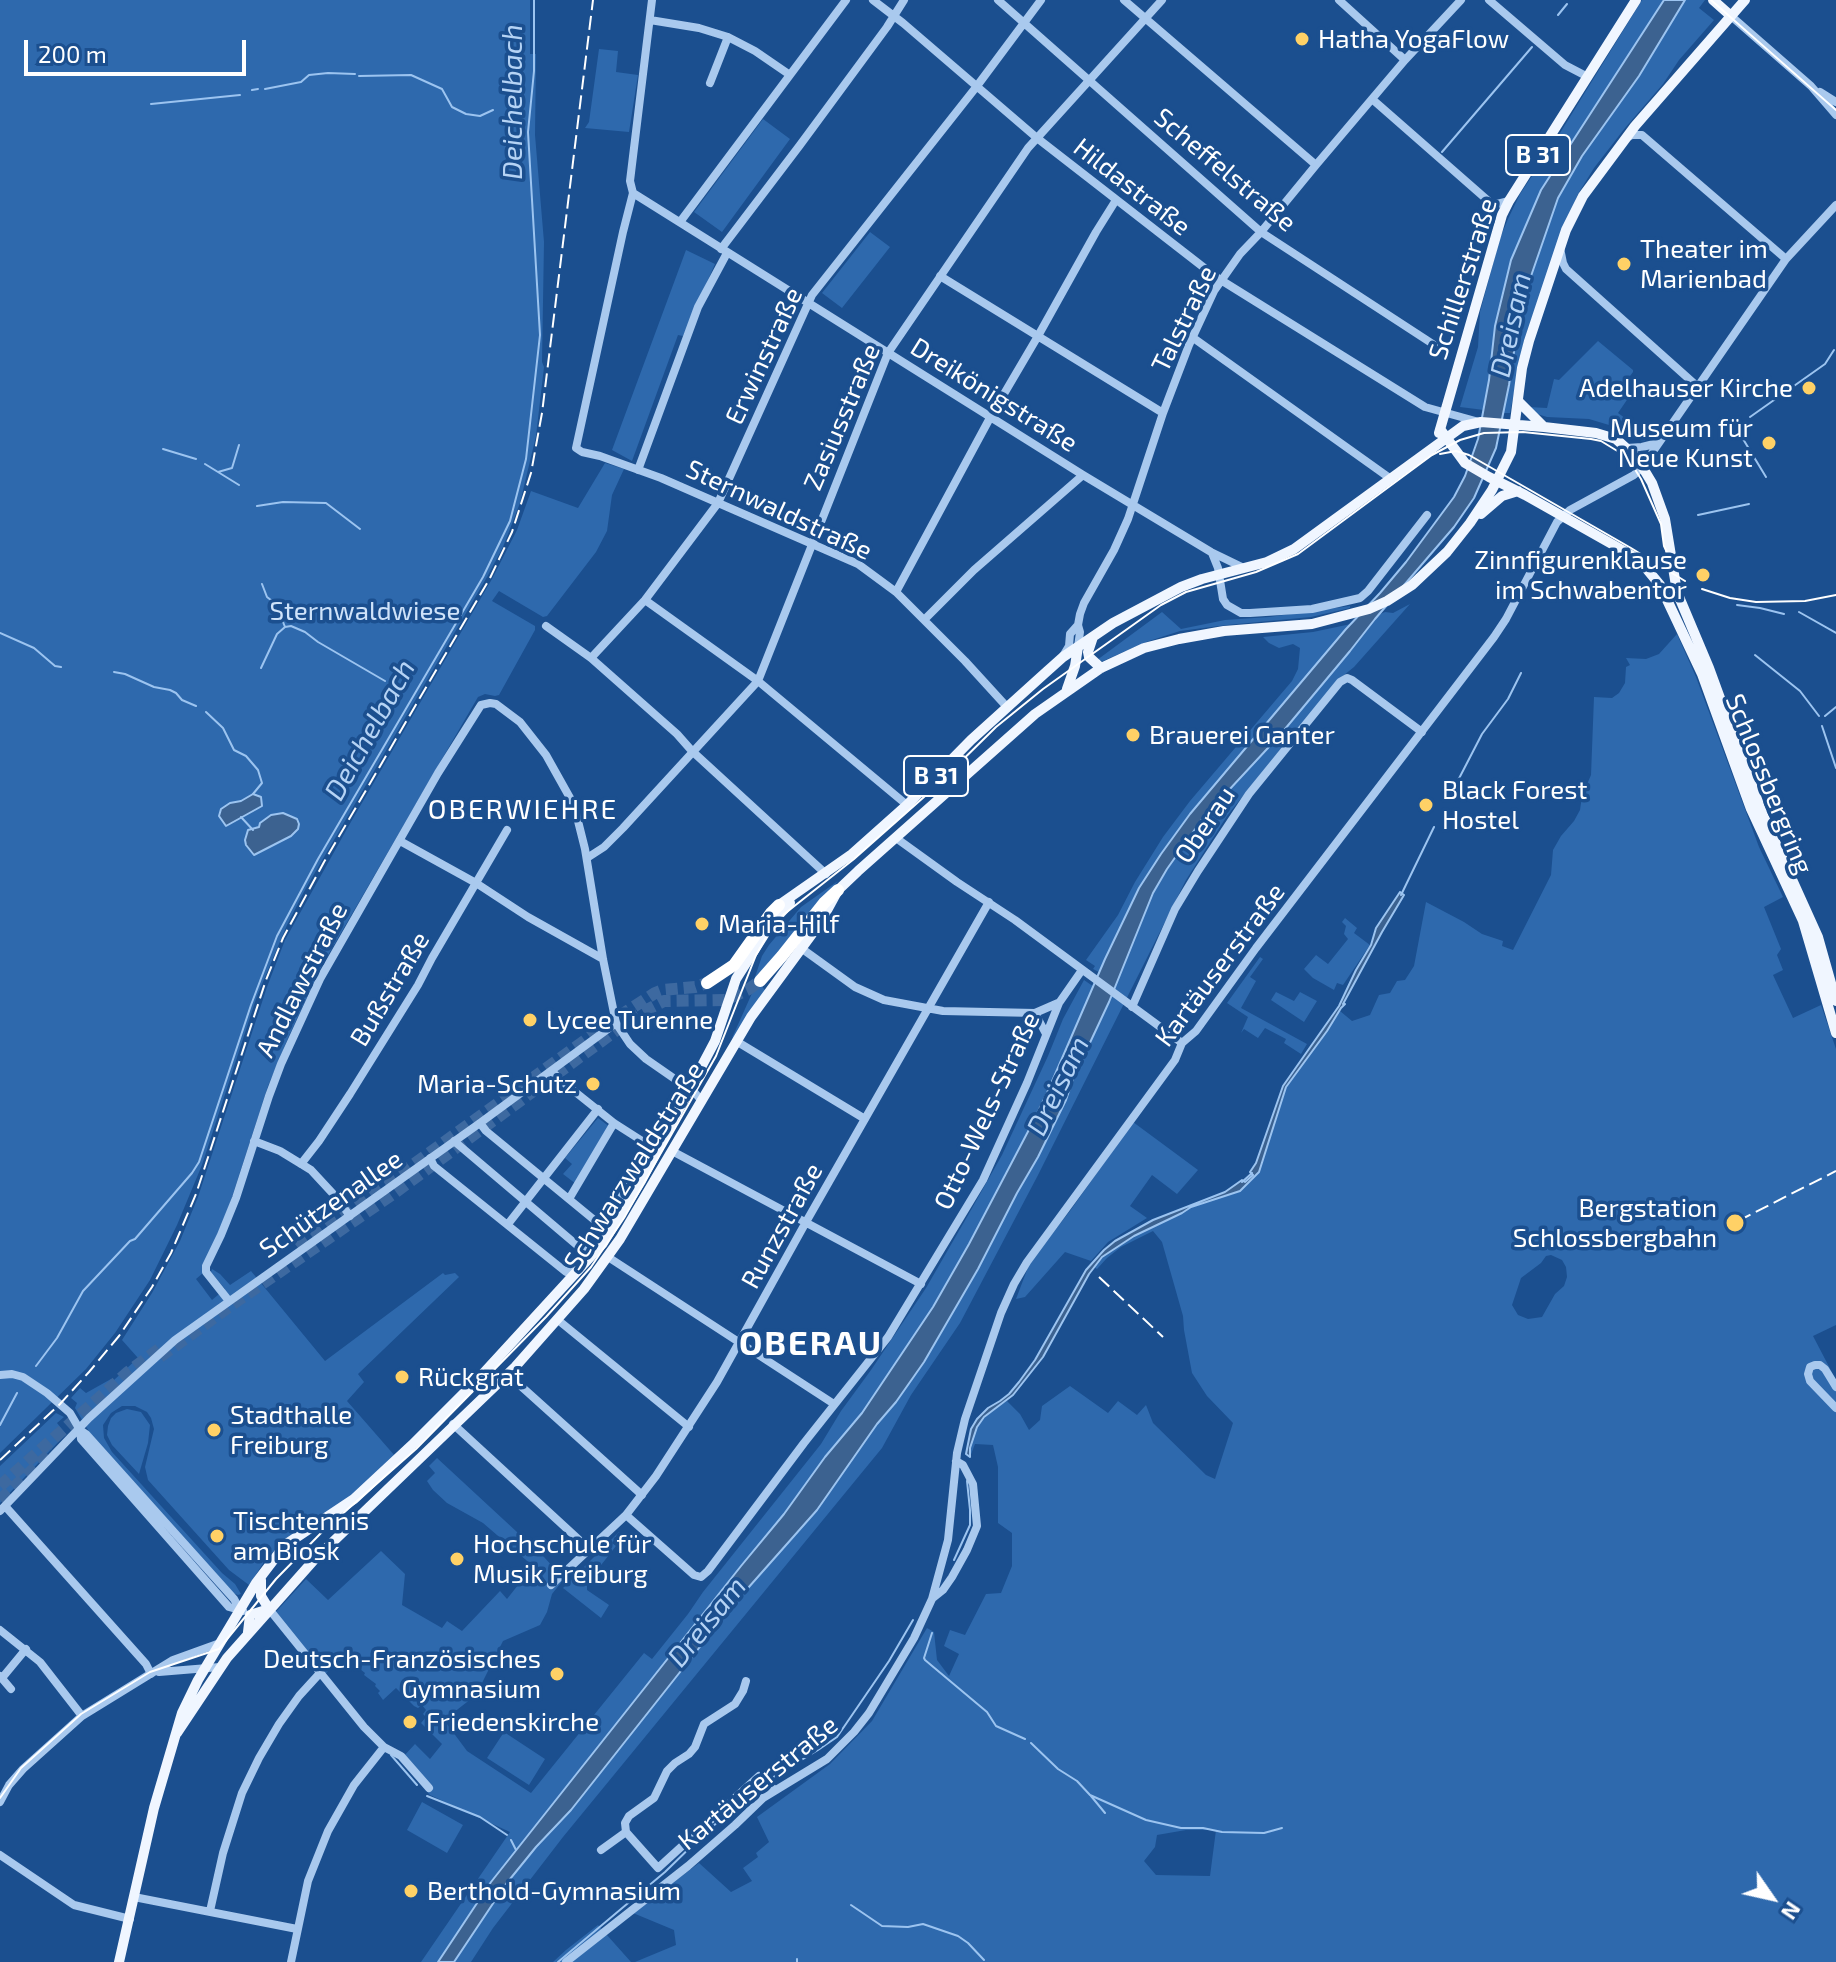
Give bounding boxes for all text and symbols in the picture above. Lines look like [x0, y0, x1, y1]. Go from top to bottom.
place label: Hatha YogaFlow [1318, 23, 1509, 55]
scale bar [28, 24, 250, 74]
water label: Deichelbach [496, 24, 530, 180]
marker: Hatha YogaFlow [1293, 30, 1311, 48]
text: 200 m [38, 39, 107, 68]
street label: Scheffelstraße [1148, 102, 1302, 238]
street label: Hildastraße [1067, 132, 1197, 242]
road number: B 31 [1506, 135, 1570, 175]
street label: Schillerstraße [1422, 194, 1504, 364]
place label: Theater im Marienbad [1640, 233, 1768, 294]
marker: Theater im Marienbad [1615, 255, 1633, 273]
street label: Talstraße [1145, 261, 1223, 377]
water label: Dreisam [1484, 270, 1538, 380]
street label: Erwinstraße [719, 283, 809, 429]
street label: Dreikönigstraße [905, 331, 1083, 459]
street label: Zasiusstraße [797, 339, 887, 495]
place label: Adelhauser Kirche [1579, 372, 1793, 404]
marker: Adelhauser Kirche [1800, 379, 1818, 397]
place label: Museum für Neue Kunst [1610, 412, 1753, 474]
marker: Museum für Neue Kunst [1760, 434, 1778, 452]
street label: Sternwaldstraße [681, 453, 877, 567]
place label: Zinnfigurenklause im Schwabentor [1474, 544, 1687, 606]
marker: Zinnfigurenklause im Schwabentor [1694, 566, 1712, 584]
park label: Sternwaldwiese [269, 595, 461, 627]
water label: Deichelbach [318, 654, 422, 806]
street label: Schlossbergring [1719, 689, 1819, 879]
place label: Brauerei Ganter [1149, 719, 1335, 751]
marker: Brauerei Ganter [1124, 726, 1142, 744]
road number: B 31 [904, 756, 968, 796]
place label: Black Forest Hostel [1442, 774, 1587, 836]
street label: Oberau [1168, 781, 1242, 869]
district label: OBERWIEHRE [428, 793, 618, 827]
marker: Black Forest Hostel [1417, 796, 1435, 814]
street label: Kartäuserstraße [1149, 877, 1291, 1053]
street label: Andlawstraße [250, 898, 354, 1062]
place label: Maria-Hilf [718, 908, 839, 940]
marker: Maria-Hilf [693, 915, 711, 933]
street label: Bußstraße [344, 926, 436, 1052]
place label: Lycee Turenne [546, 1004, 713, 1036]
street label: Otto-Wels-Straße [928, 1007, 1046, 1215]
marker: Lycee Turenne [521, 1011, 539, 1029]
water label: Dreisam [1020, 1031, 1096, 1141]
street label: Schwarzwaldstraße [557, 1056, 711, 1276]
place label: Maria-Schutz [417, 1068, 577, 1100]
marker: Maria-Schutz [584, 1075, 602, 1093]
street label: Schützenallee [254, 1143, 408, 1265]
street label: Runzstraße [735, 1158, 829, 1294]
place label: Bergstation Schlossbergbahn [1513, 1192, 1717, 1254]
marker: Bergstation Schlossbergbahn [1724, 1212, 1746, 1234]
district label: OBERAU [739, 1324, 883, 1364]
place label: Rückgrat [418, 1361, 524, 1393]
marker: Rückgrat [393, 1368, 411, 1386]
place label: Stadthalle Freiburg [230, 1399, 352, 1460]
marker: Stadthalle Freiburg [205, 1421, 223, 1439]
place label: Tischtennis am Biosk [233, 1505, 369, 1566]
marker: Tischtennis am Biosk [208, 1527, 226, 1545]
place label: Hochschule für Musik Freiburg [473, 1528, 651, 1590]
marker: Hochschule für Musik Freiburg [448, 1550, 466, 1568]
water label: Dreisam [661, 1570, 753, 1674]
place label: Deutsch-Französisches Gymnasium [263, 1643, 541, 1704]
marker: Deutsch-Französisches Gymnasium [548, 1665, 566, 1683]
place label: Friedenskirche [426, 1706, 599, 1738]
street label: Kartäuserstraße [672, 1709, 844, 1857]
marker: Friedenskirche [401, 1713, 419, 1731]
north arrow [1732, 1858, 1812, 1938]
place label: Berthold-Gymnasium [427, 1875, 681, 1907]
marker: Berthold-Gymnasium [402, 1882, 420, 1900]
text: N [1777, 1898, 1807, 1925]

